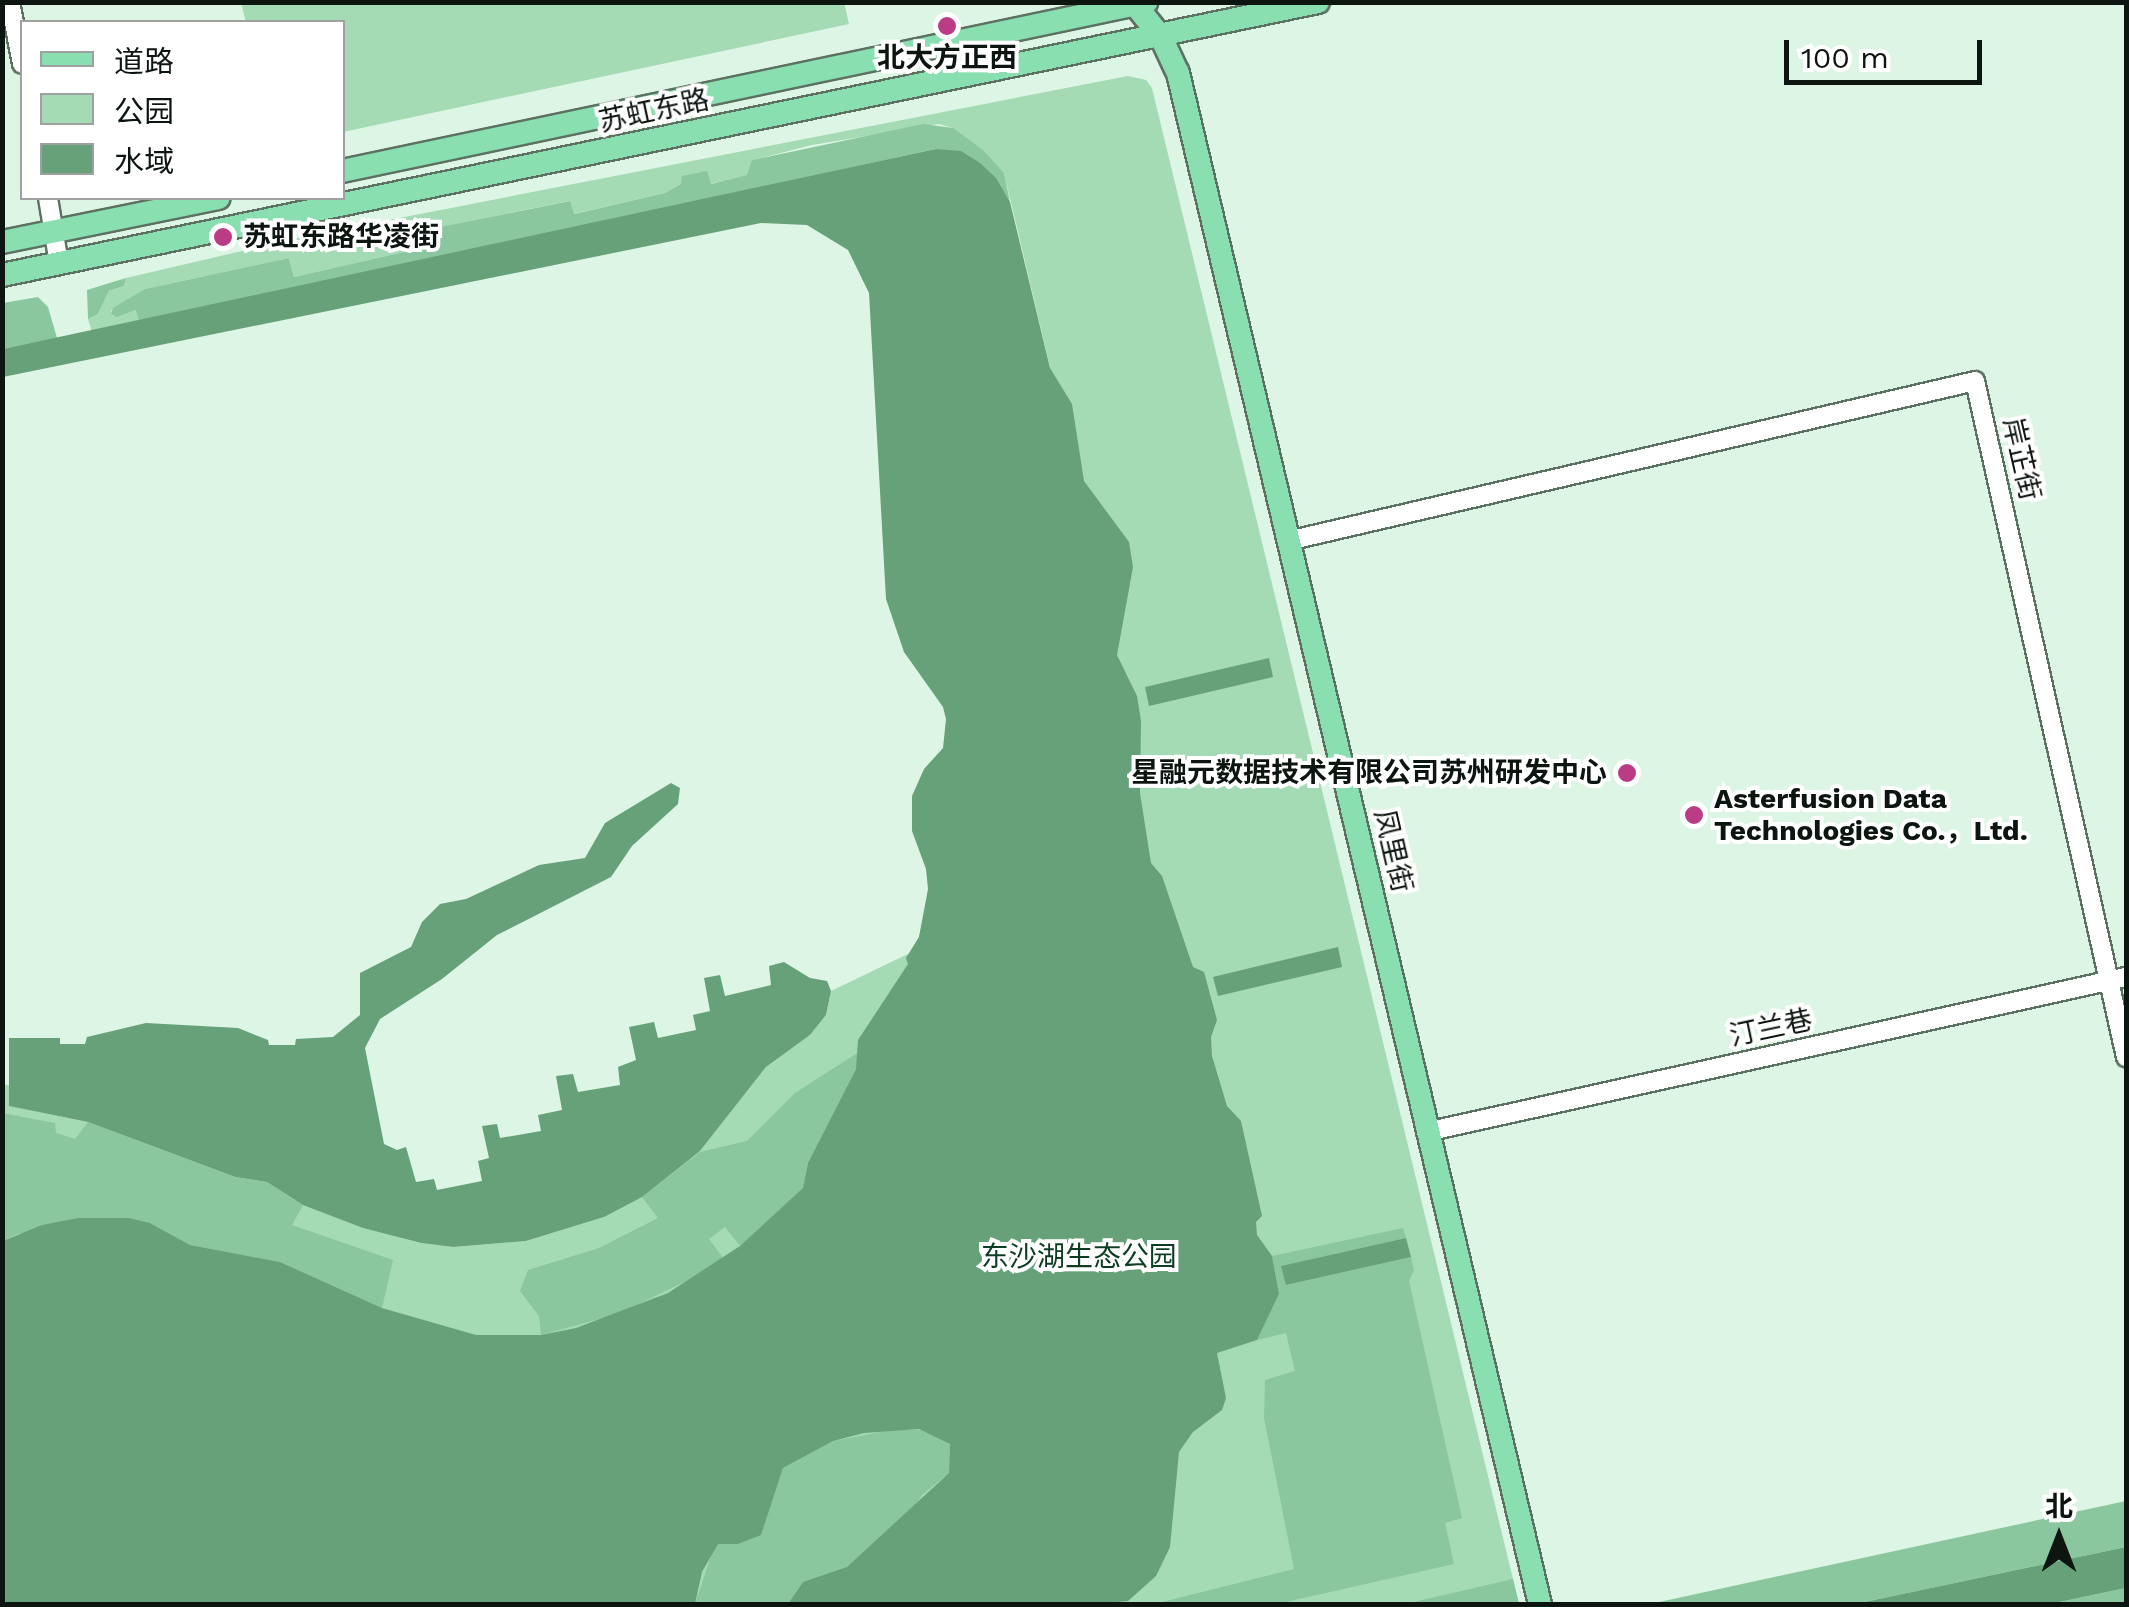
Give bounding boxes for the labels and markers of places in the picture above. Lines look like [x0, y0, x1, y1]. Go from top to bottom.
marker: 北大方正西 [936, 15, 958, 37]
place label: 北大方正西 [877, 41, 1017, 75]
place label: 苏虹东路华凌街 [243, 220, 439, 254]
marker: 苏虹东路华凌街 [212, 226, 234, 248]
place label: 星融元数据技术有限公司苏州研发中心 [1131, 756, 1607, 790]
marker: 星融元数据技术有限公司苏州研发中心 [1616, 762, 1638, 784]
place label: Asterfusion Data Technologies Co.，Ltd. [1714, 782, 2028, 848]
marker: Asterfusion Data Technologies Co.，Ltd. [1683, 804, 1705, 826]

